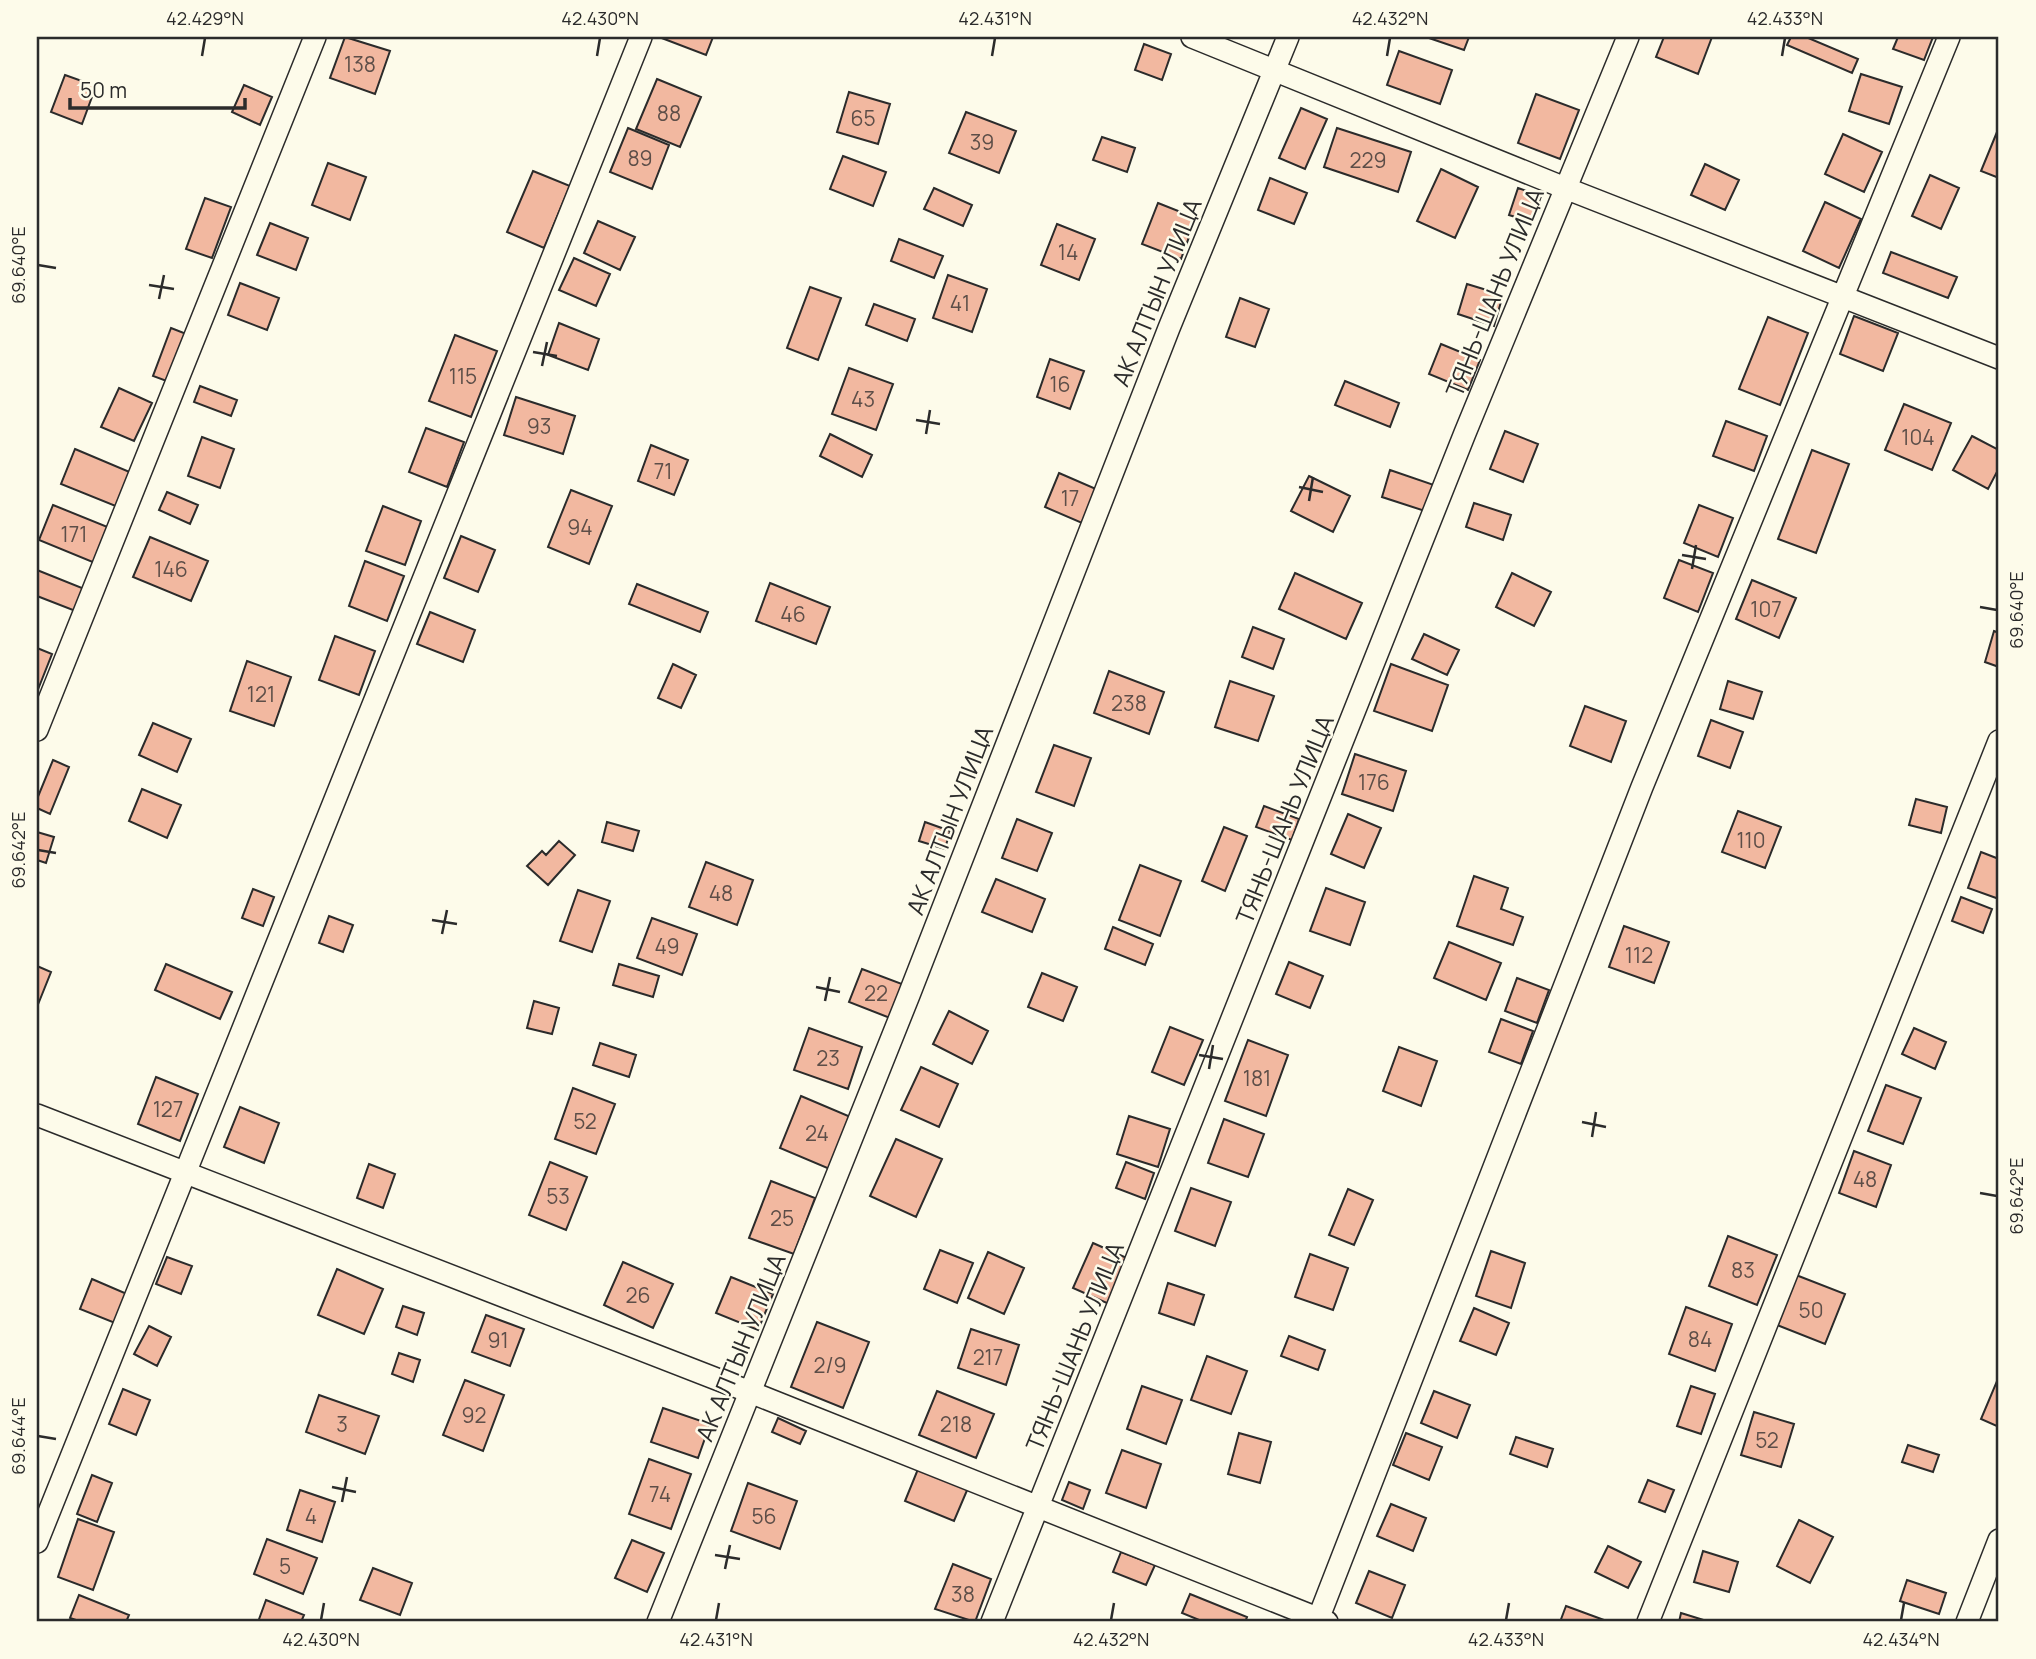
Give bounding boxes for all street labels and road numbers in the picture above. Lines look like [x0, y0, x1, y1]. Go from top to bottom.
street label: ТЯНЬ-ШАНЬ УЛИЦА [1437, 183, 1551, 401]
street label: АК АЛТЫН УЛИЦА [1103, 193, 1209, 391]
street label: ТЯНЬ-ШАНЬ УЛИЦА [1227, 710, 1341, 928]
street label: АК АЛТЫН УЛИЦА [898, 721, 1000, 919]
street label: ТЯНЬ-ШАНЬ УЛИЦА [1017, 1237, 1131, 1455]
street label: АК АЛТЫН УЛИЦА [687, 1248, 793, 1446]

